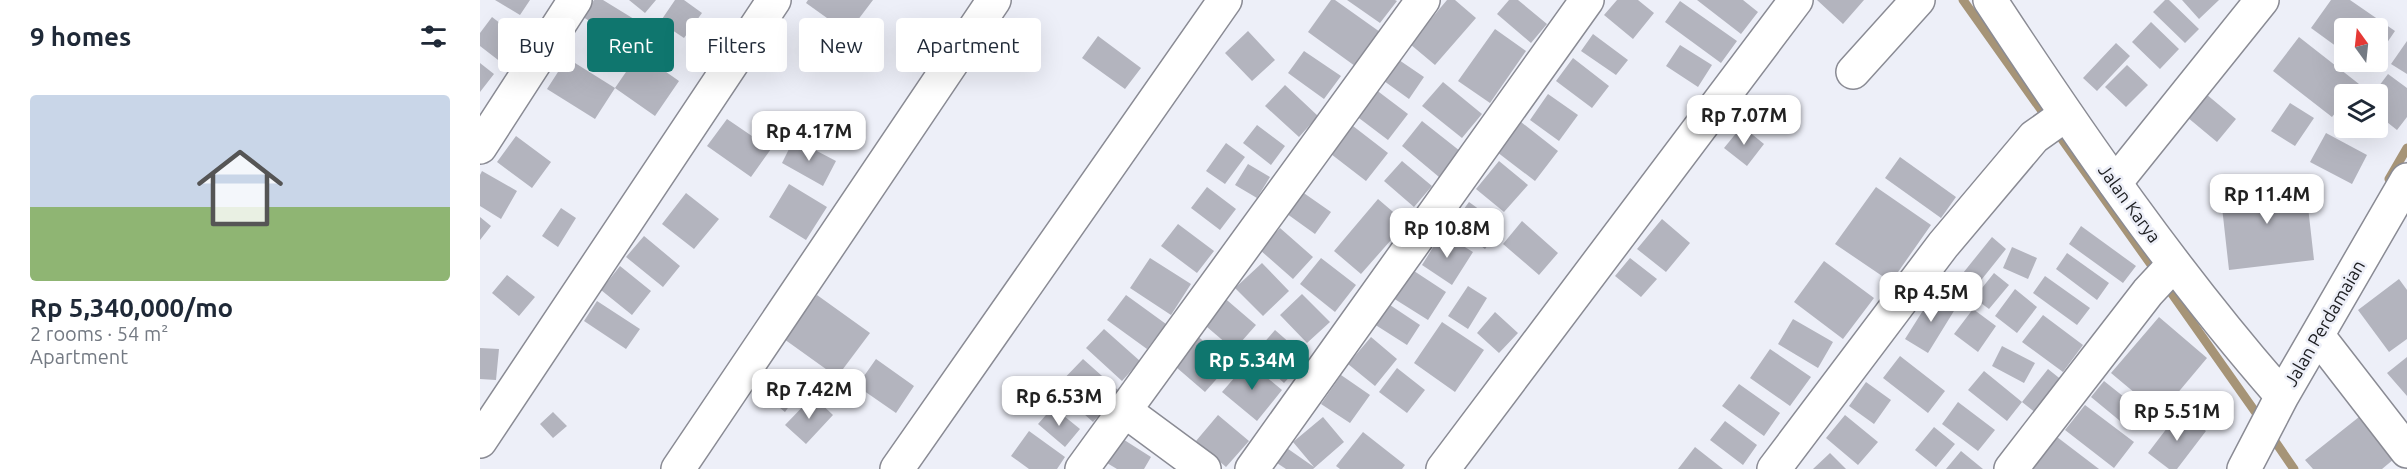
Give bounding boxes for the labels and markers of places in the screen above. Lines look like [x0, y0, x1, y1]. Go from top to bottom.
pin: Rp 7.07M [1682, 95, 1806, 146]
pin: Rp 4.17M [747, 111, 871, 162]
pin: Rp 11.4M [2205, 174, 2329, 225]
pin: Rp 10.8M [1385, 208, 1509, 259]
pin: Rp 4.5M [1876, 272, 1986, 323]
pin: Rp 5.34M [1190, 340, 1314, 391]
pin: Rp 7.42M [747, 369, 871, 420]
pin: Rp 6.53M [997, 376, 1121, 427]
pin: Rp 5.51M [2115, 391, 2239, 442]

